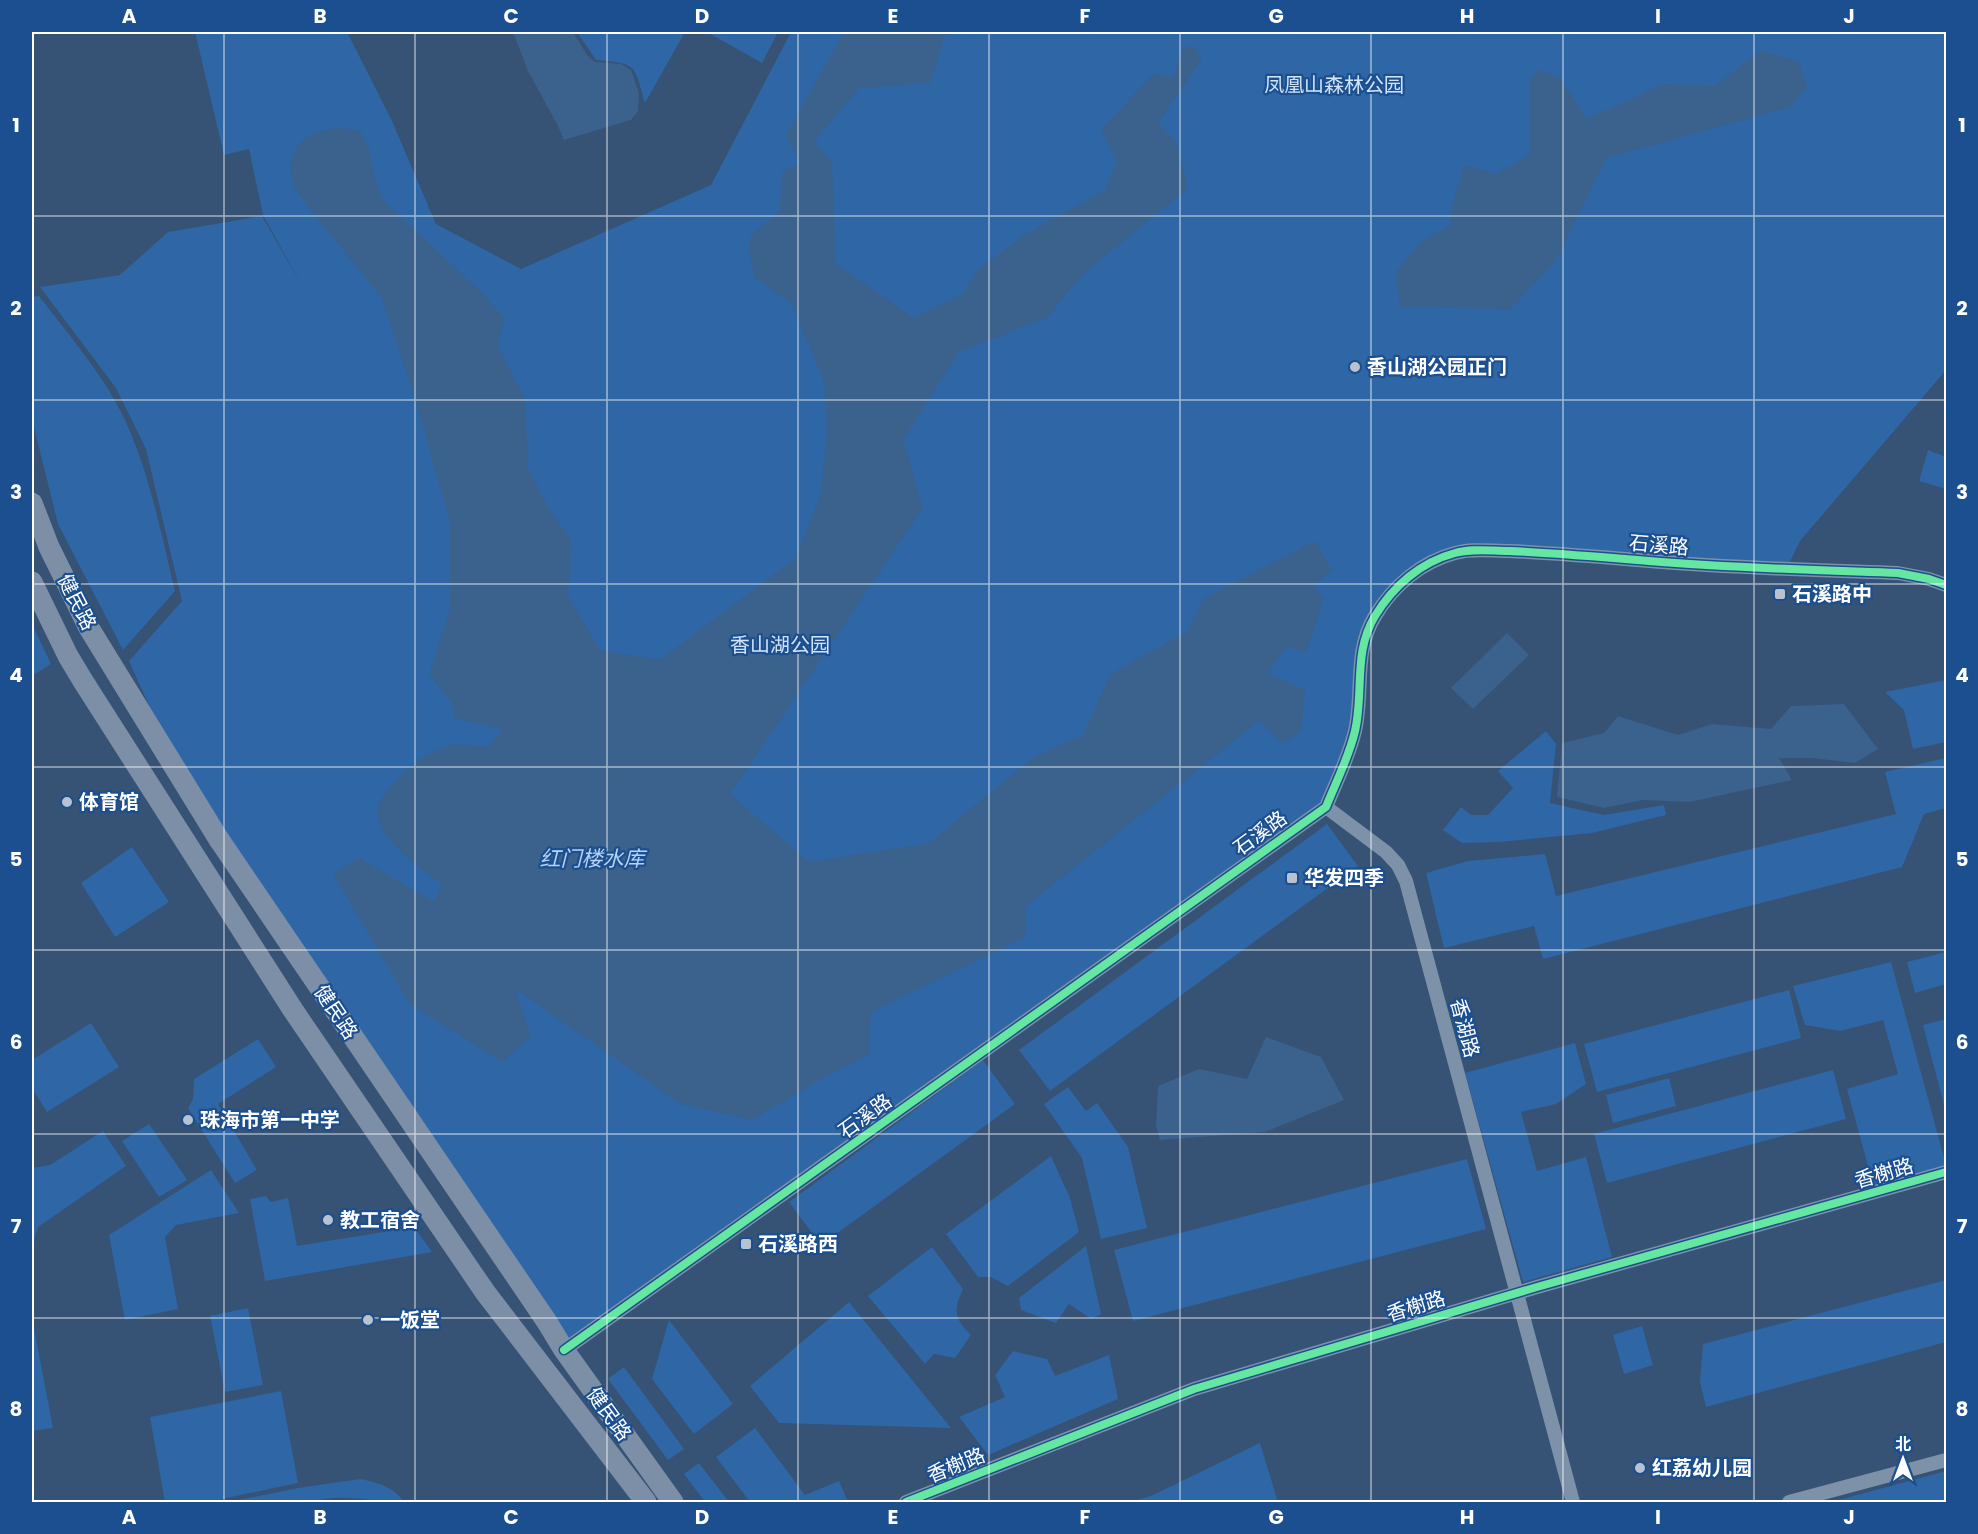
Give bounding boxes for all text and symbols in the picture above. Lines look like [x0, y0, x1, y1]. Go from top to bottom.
text: A [122, 2, 137, 30]
text: B [313, 2, 327, 30]
text: C [503, 2, 519, 30]
text: D [695, 2, 709, 30]
text: E [888, 2, 898, 30]
text: F [1080, 2, 1091, 30]
text: G [1268, 2, 1284, 30]
text: H [1460, 2, 1474, 30]
text: I [1655, 2, 1661, 30]
text: J [1843, 2, 1855, 30]
park label: 凤凰山森林公园 [1264, 71, 1404, 99]
text: 1 [12, 111, 20, 139]
text: 1 [1958, 111, 1966, 139]
text: 2 [10, 294, 22, 322]
text: 2 [1956, 294, 1968, 322]
place label: 香山湖公园正门 [1367, 353, 1507, 381]
marker: 香山湖公园正门 [1348, 360, 1362, 374]
text: 3 [10, 478, 22, 506]
text: 3 [1956, 478, 1968, 506]
street label: 石溪路 [1628, 528, 1690, 562]
street label: 健民路 [51, 569, 103, 635]
place label: 石溪路中 [1792, 580, 1872, 608]
marker: 石溪路中 [1773, 587, 1787, 601]
park label: 香山湖公园 [730, 631, 830, 659]
text: 4 [9, 661, 23, 689]
text: 4 [1955, 661, 1969, 689]
place label: 体育馆 [79, 788, 139, 816]
marker: 体育馆 [60, 795, 74, 809]
street label: 石溪路 [1228, 804, 1292, 862]
water label: 红门楼水库 [540, 844, 647, 873]
text: 5 [10, 845, 23, 873]
text: 5 [1956, 845, 1969, 873]
place label: 华发四季 [1304, 864, 1384, 892]
marker: 华发四季 [1285, 871, 1299, 885]
street label: 健民路 [308, 979, 364, 1045]
street label: 香湖路 [1444, 995, 1486, 1061]
text: 6 [10, 1028, 22, 1056]
text: 6 [1956, 1028, 1968, 1056]
street label: 石溪路 [833, 1087, 897, 1145]
place label: 珠海市第一中学 [200, 1106, 340, 1134]
marker: 珠海市第一中学 [181, 1113, 195, 1127]
street label: 香榭路 [1851, 1151, 1917, 1195]
place label: 教工宿舍 [340, 1206, 420, 1234]
text: 7 [11, 1212, 22, 1240]
text: 7 [1957, 1212, 1968, 1240]
marker: 教工宿舍 [321, 1213, 335, 1227]
place label: 石溪路西 [758, 1230, 838, 1258]
marker: 石溪路西 [739, 1237, 753, 1251]
street label: 香榭路 [1383, 1284, 1449, 1328]
place label: 一饭堂 [380, 1306, 440, 1334]
marker: 一饭堂 [361, 1313, 375, 1327]
street label: 健民路 [580, 1382, 638, 1446]
text: 8 [10, 1395, 22, 1423]
text: 8 [1956, 1395, 1968, 1423]
north arrow [1873, 1429, 1933, 1489]
text: 北 [1895, 1433, 1911, 1456]
street label: 香榭路 [923, 1441, 989, 1489]
place label: 红荔幼儿园 [1652, 1454, 1752, 1482]
marker: 红荔幼儿园 [1633, 1461, 1647, 1475]
text: A [122, 1503, 137, 1531]
text: B [313, 1503, 327, 1531]
text: C [503, 1503, 519, 1531]
text: D [695, 1503, 709, 1531]
text: E [888, 1503, 898, 1531]
text: F [1080, 1503, 1091, 1531]
text: G [1268, 1503, 1284, 1531]
text: H [1460, 1503, 1474, 1531]
text: I [1655, 1503, 1661, 1531]
text: J [1843, 1503, 1855, 1531]

